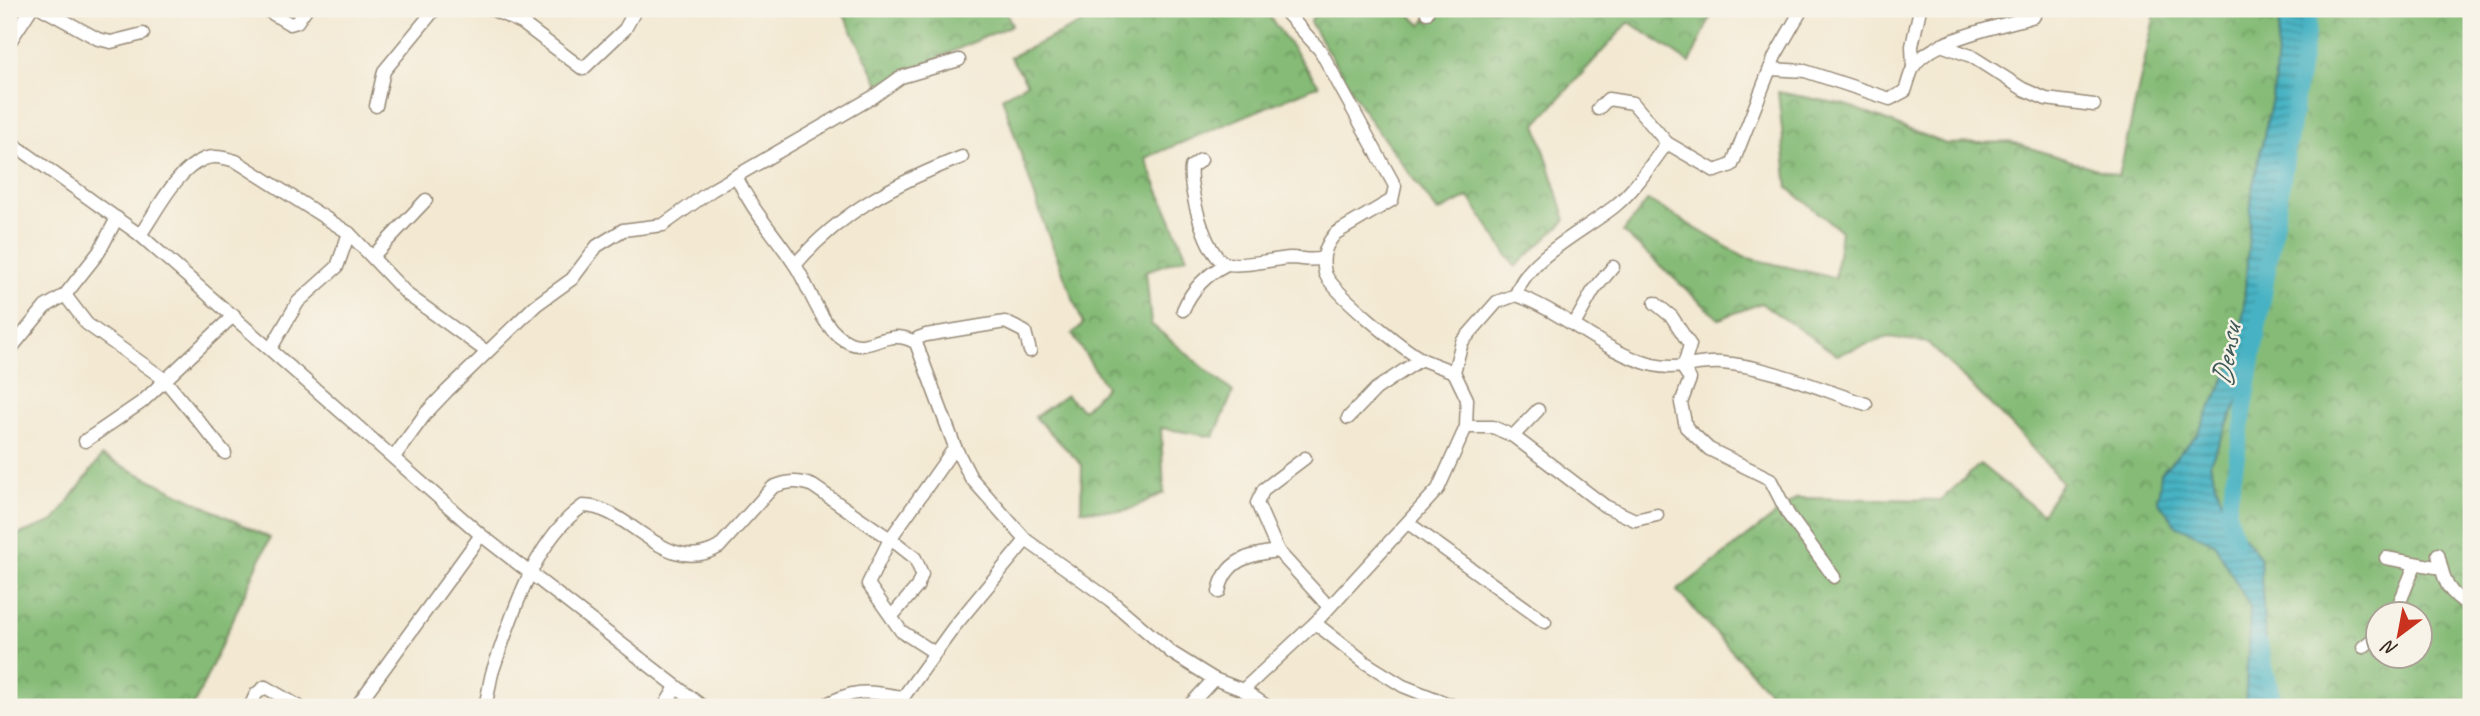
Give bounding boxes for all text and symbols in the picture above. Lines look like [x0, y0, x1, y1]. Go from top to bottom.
water label: Densu [2202, 316, 2250, 389]
north arrow [2364, 600, 2434, 670]
text: N [2376, 634, 2402, 662]

